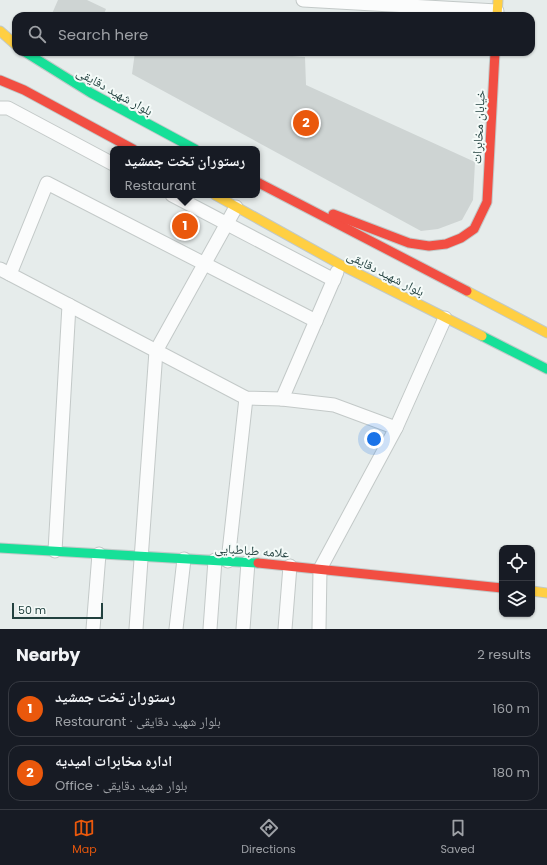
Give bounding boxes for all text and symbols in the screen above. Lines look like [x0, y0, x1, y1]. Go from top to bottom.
search box [12, 12, 535, 56]
icon: search [26, 23, 48, 45]
text: Search here [58, 24, 148, 45]
street label: بلوار شهید دقایقی [73, 63, 156, 120]
street label: خیابان مخابرات [467, 90, 490, 164]
pin: 2 [293, 108, 319, 138]
popup [110, 146, 260, 198]
text: رستوران تخت جمشید [125, 150, 245, 171]
text: Restaurant [125, 176, 196, 195]
pin: 1 [172, 211, 198, 241]
street label: بلوار شهید دقایقی [344, 246, 428, 301]
your location [364, 429, 384, 449]
street label: علامه طباطبایی [214, 538, 290, 563]
map controls [499, 545, 535, 617]
button: locate [499, 545, 535, 581]
button: layers [499, 581, 535, 617]
scale bar [12, 601, 103, 620]
text: 50 m [18, 602, 46, 618]
text: Nearby [16, 643, 80, 667]
text: 2 results [477, 645, 531, 664]
text: رستوران تخت جمشید [55, 686, 176, 707]
text: 1 [28, 699, 32, 718]
text: 160 m [493, 699, 530, 718]
text: Restaurant · بلوار شهید دقایقی [55, 712, 221, 731]
text: اداره مخابرات امیدیه [55, 750, 172, 771]
text: 2 [26, 763, 34, 782]
text: 180 m [493, 763, 530, 782]
text: Office · بلوار شهید دقایقی [55, 776, 187, 795]
tab: Map [72, 817, 97, 858]
tab: Directions [241, 817, 296, 858]
tab: Saved [440, 817, 475, 858]

